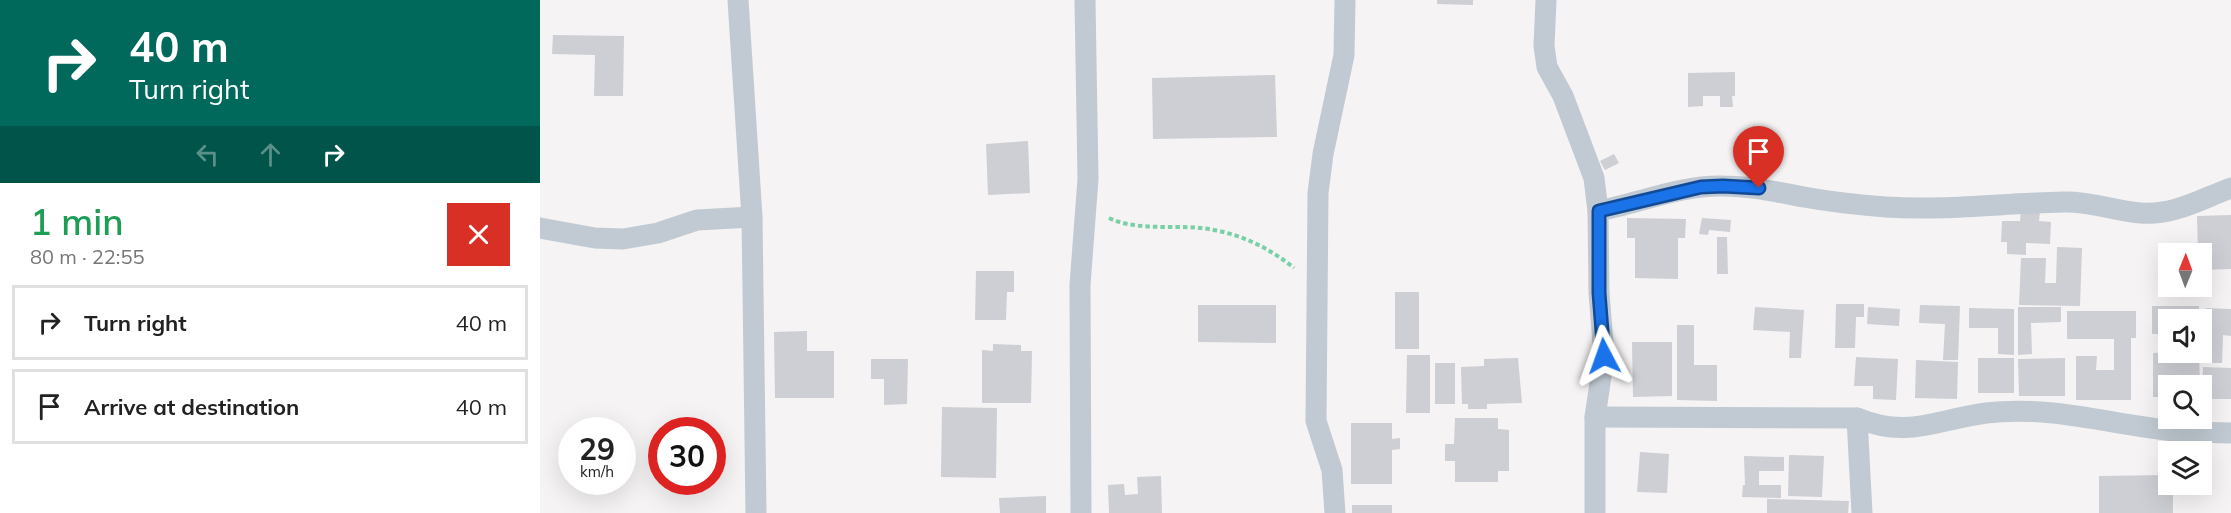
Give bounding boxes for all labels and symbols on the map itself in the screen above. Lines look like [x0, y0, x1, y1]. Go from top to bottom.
pin [1733, 126, 1784, 188]
north arrow [2158, 243, 2212, 297]
position arrow [1572, 324, 1636, 388]
speed limit sign: 30 [648, 417, 726, 495]

